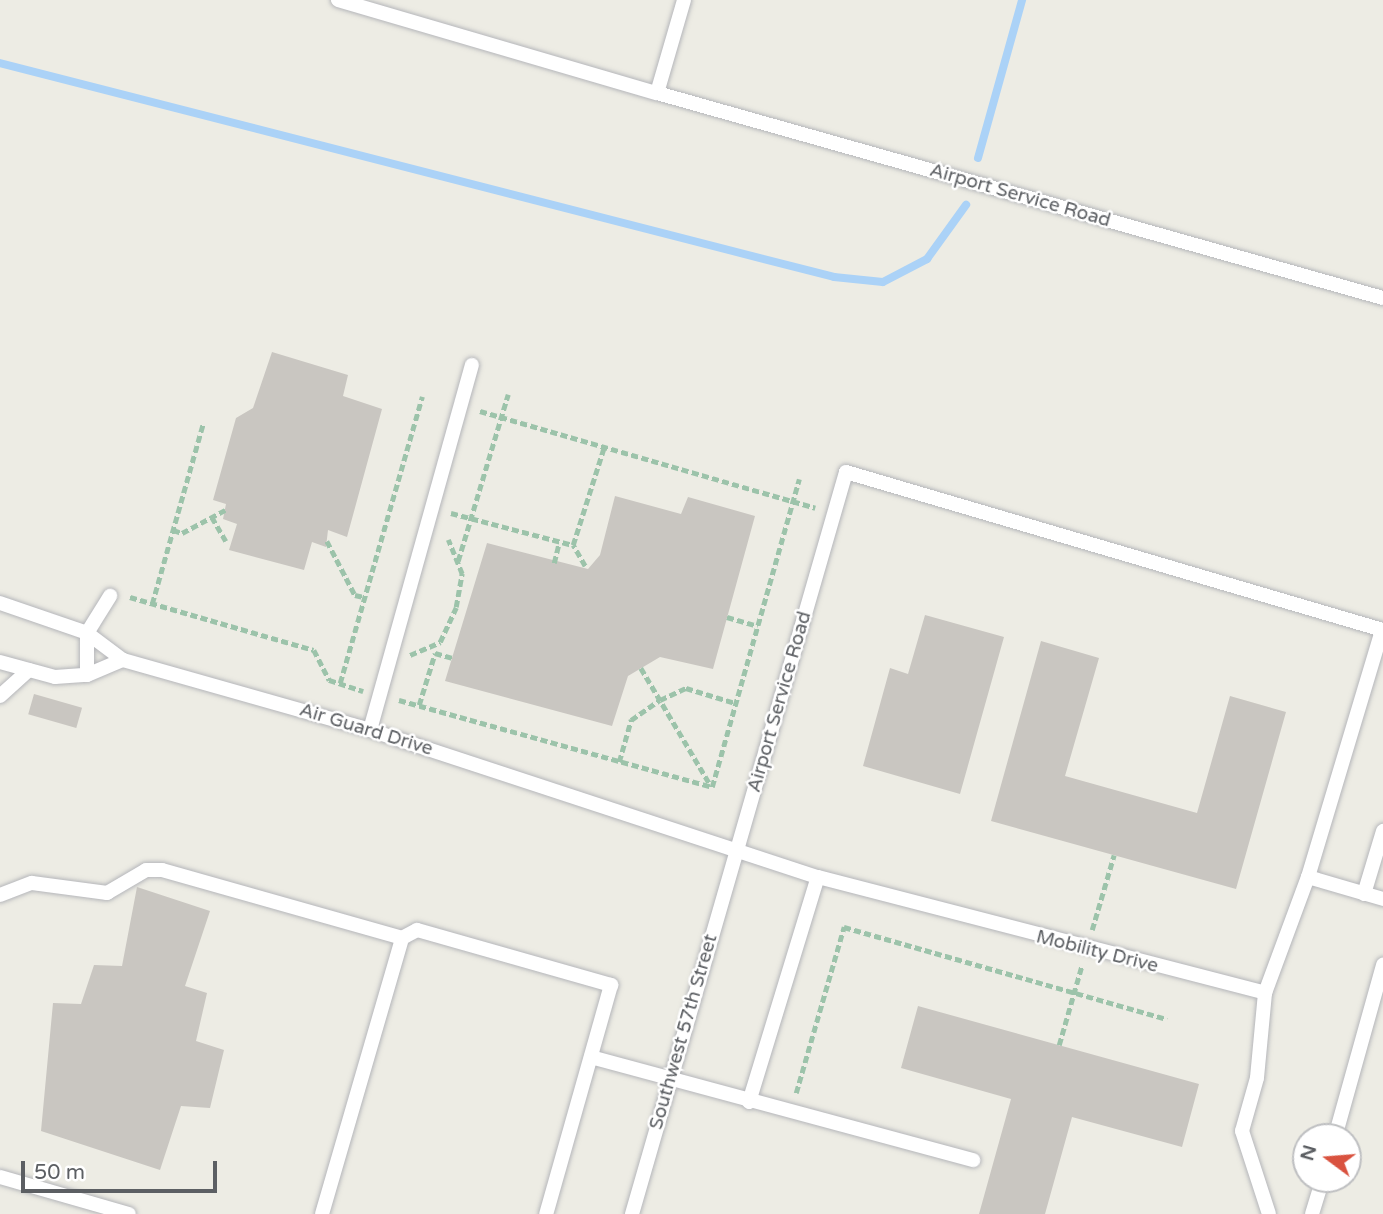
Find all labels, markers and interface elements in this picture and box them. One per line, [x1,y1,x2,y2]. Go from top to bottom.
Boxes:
street label: Airport Service Road [927,159,1113,233]
street label: Airport Service Road [743,609,817,795]
street label: Air Guard Drive [297,699,435,761]
street label: Mobility Drive [1034,926,1160,978]
street label: Southwest 57th Street [645,932,723,1132]
north arrow [1292,1123,1362,1193]
text: N [1296,1142,1321,1163]
scale bar [24,1148,220,1192]
text: 50 m [34,1160,85,1185]

